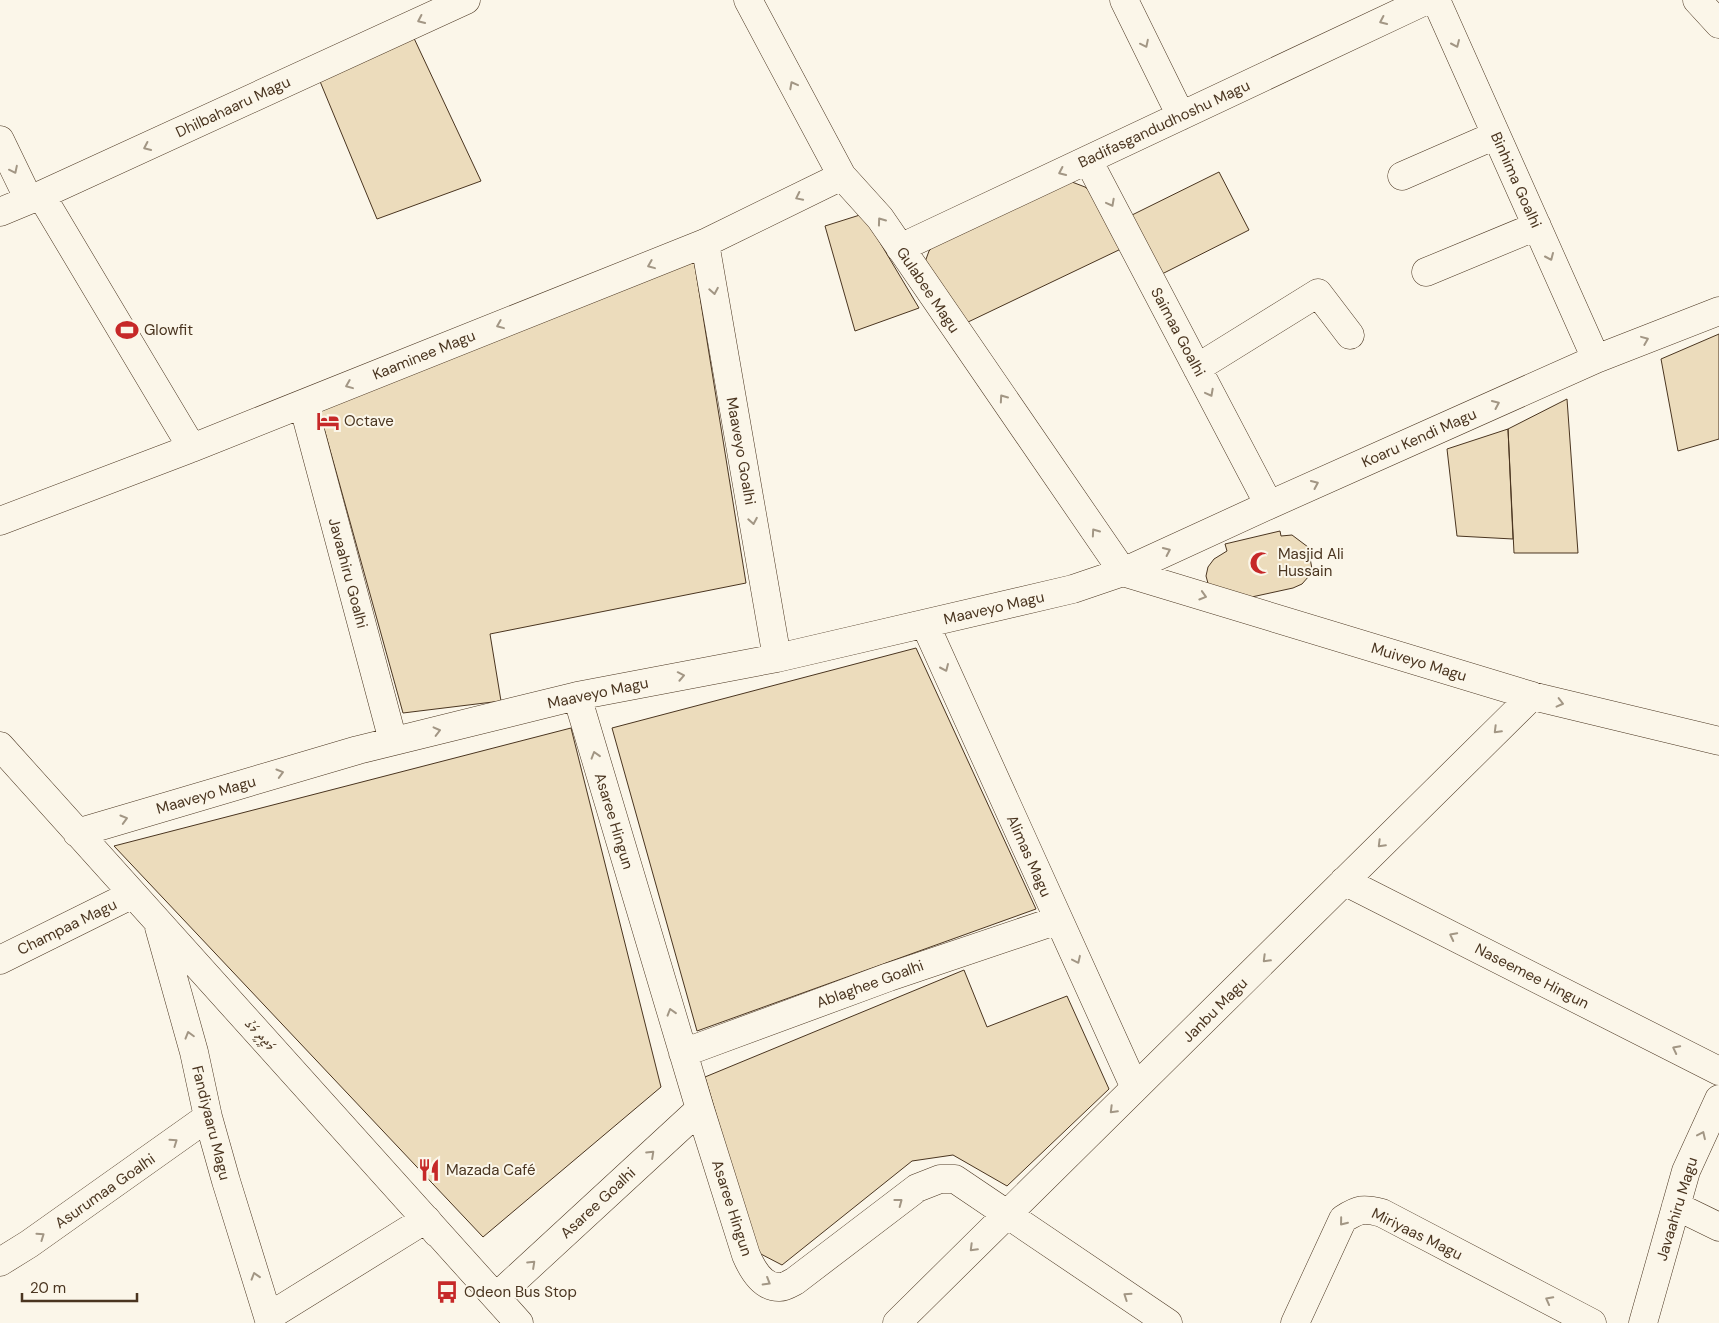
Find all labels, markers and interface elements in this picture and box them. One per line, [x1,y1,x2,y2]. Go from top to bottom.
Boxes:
one-way arrow [417,14,426,25]
one-way arrow [1379,14,1388,25]
one-way arrow [1139,39,1149,48]
one-way arrow [1449,39,1459,48]
street label: Dhilbahaaru Magu [172,72,294,142]
street label: Badifasgandudhoshu Magu [1075,75,1253,173]
one-way arrow [790,81,800,90]
street label: Binhima Goalhi [1486,129,1546,231]
one-way arrow [143,140,152,150]
one-way arrow [8,165,19,174]
one-way arrow [1058,166,1067,176]
one-way arrow [795,191,804,201]
one-way arrow [1105,198,1115,207]
one-way arrow [878,217,887,227]
street label: Gulabee Magu [892,243,964,337]
one-way arrow [1544,252,1555,261]
one-way arrow [647,259,656,269]
street label: Saimaa Goalhi [1146,284,1210,380]
one-way arrow [708,287,718,296]
sports icon: Glowfit [114,317,140,343]
one-way arrow [496,319,505,329]
place label: Glowfit [144,320,193,340]
street label: Kaaminee Magu [370,325,478,385]
one-way arrow [1640,336,1649,346]
one-way arrow [345,379,354,389]
one-way arrow [1204,388,1214,397]
one-way arrow [1000,394,1009,404]
street label: Maaveyo Goalhi [722,396,760,506]
one-way arrow [1491,400,1500,411]
street label: Koaru Kendi Magu [1358,404,1480,472]
hotel icon: Octave [315,408,341,434]
place label: Octave [344,411,394,431]
one-way arrow [1310,480,1319,491]
street label: Javaahiru Goalhi [324,516,372,630]
one-way arrow [747,516,757,525]
one-way arrow [1092,528,1101,537]
place label: Masjid Ali Hussain [1278,544,1344,581]
one-way arrow [1162,547,1171,558]
mosque icon: Masjid Ali Hussain [1248,550,1274,576]
street label: Maaveyo Magu [942,587,1046,629]
one-way arrow [1198,591,1207,601]
street label: Muiveyo Magu [1369,638,1469,686]
one-way arrow [938,663,949,672]
one-way arrow [676,672,685,682]
street label: Maaveyo Magu [546,673,650,713]
one-way arrow [1555,697,1564,708]
one-way arrow [1494,724,1503,733]
one-way arrow [432,726,440,736]
one-way arrow [590,752,600,760]
one-way arrow [275,769,284,779]
street label: Asaree Hingun [590,770,638,872]
street label: Maaveyo Magu [154,771,258,819]
street label: Alimas Magu [1002,812,1056,900]
one-way arrow [120,814,128,824]
one-way arrow [1378,838,1387,847]
street label: Champaa Magu [14,894,120,960]
one-way arrow [1449,932,1458,942]
street label: Naseemee Hingun [1472,939,1592,1013]
one-way arrow [1263,953,1272,962]
street label: Ablaghee Goalhi [814,955,926,1013]
one-way arrow [1070,955,1081,964]
street label: Janbu Magu [1178,973,1252,1047]
one-way arrow [666,1008,676,1016]
street label: މަޖީދީ މަގު [239,1014,280,1056]
one-way arrow [185,1032,195,1040]
one-way arrow [1672,1045,1681,1055]
street label: Fandiyaaru Magu [187,1064,235,1182]
one-way arrow [1110,1104,1119,1113]
one-way arrow [1696,1131,1707,1140]
one-way arrow [168,1139,178,1148]
street label: Asurumaa Goalhi [51,1149,159,1233]
one-way arrow [645,1151,654,1160]
street label: Javaahiru Magu [1652,1155,1702,1263]
restaurant icon: Mazada Café [416,1157,442,1183]
street label: Asaree Hingun [707,1157,757,1259]
place label: Mazada Café [446,1160,536,1180]
street label: Asaree Goalhi [556,1163,640,1243]
one-way arrow [893,1199,902,1207]
street label: Miriyaas Magu [1368,1203,1466,1265]
one-way arrow [1340,1217,1349,1226]
one-way arrow [35,1233,45,1242]
one-way arrow [969,1243,978,1252]
one-way arrow [526,1261,535,1270]
scale bar [22,1270,138,1302]
one-way arrow [251,1273,261,1281]
one-way arrow [761,1275,770,1285]
text: 20 m [30,1278,66,1298]
bus stop icon: Odeon Bus Stop [434,1279,460,1305]
place label: Odeon Bus Stop [464,1282,577,1302]
one-way arrow [1124,1293,1133,1302]
one-way arrow [1545,1296,1554,1306]

